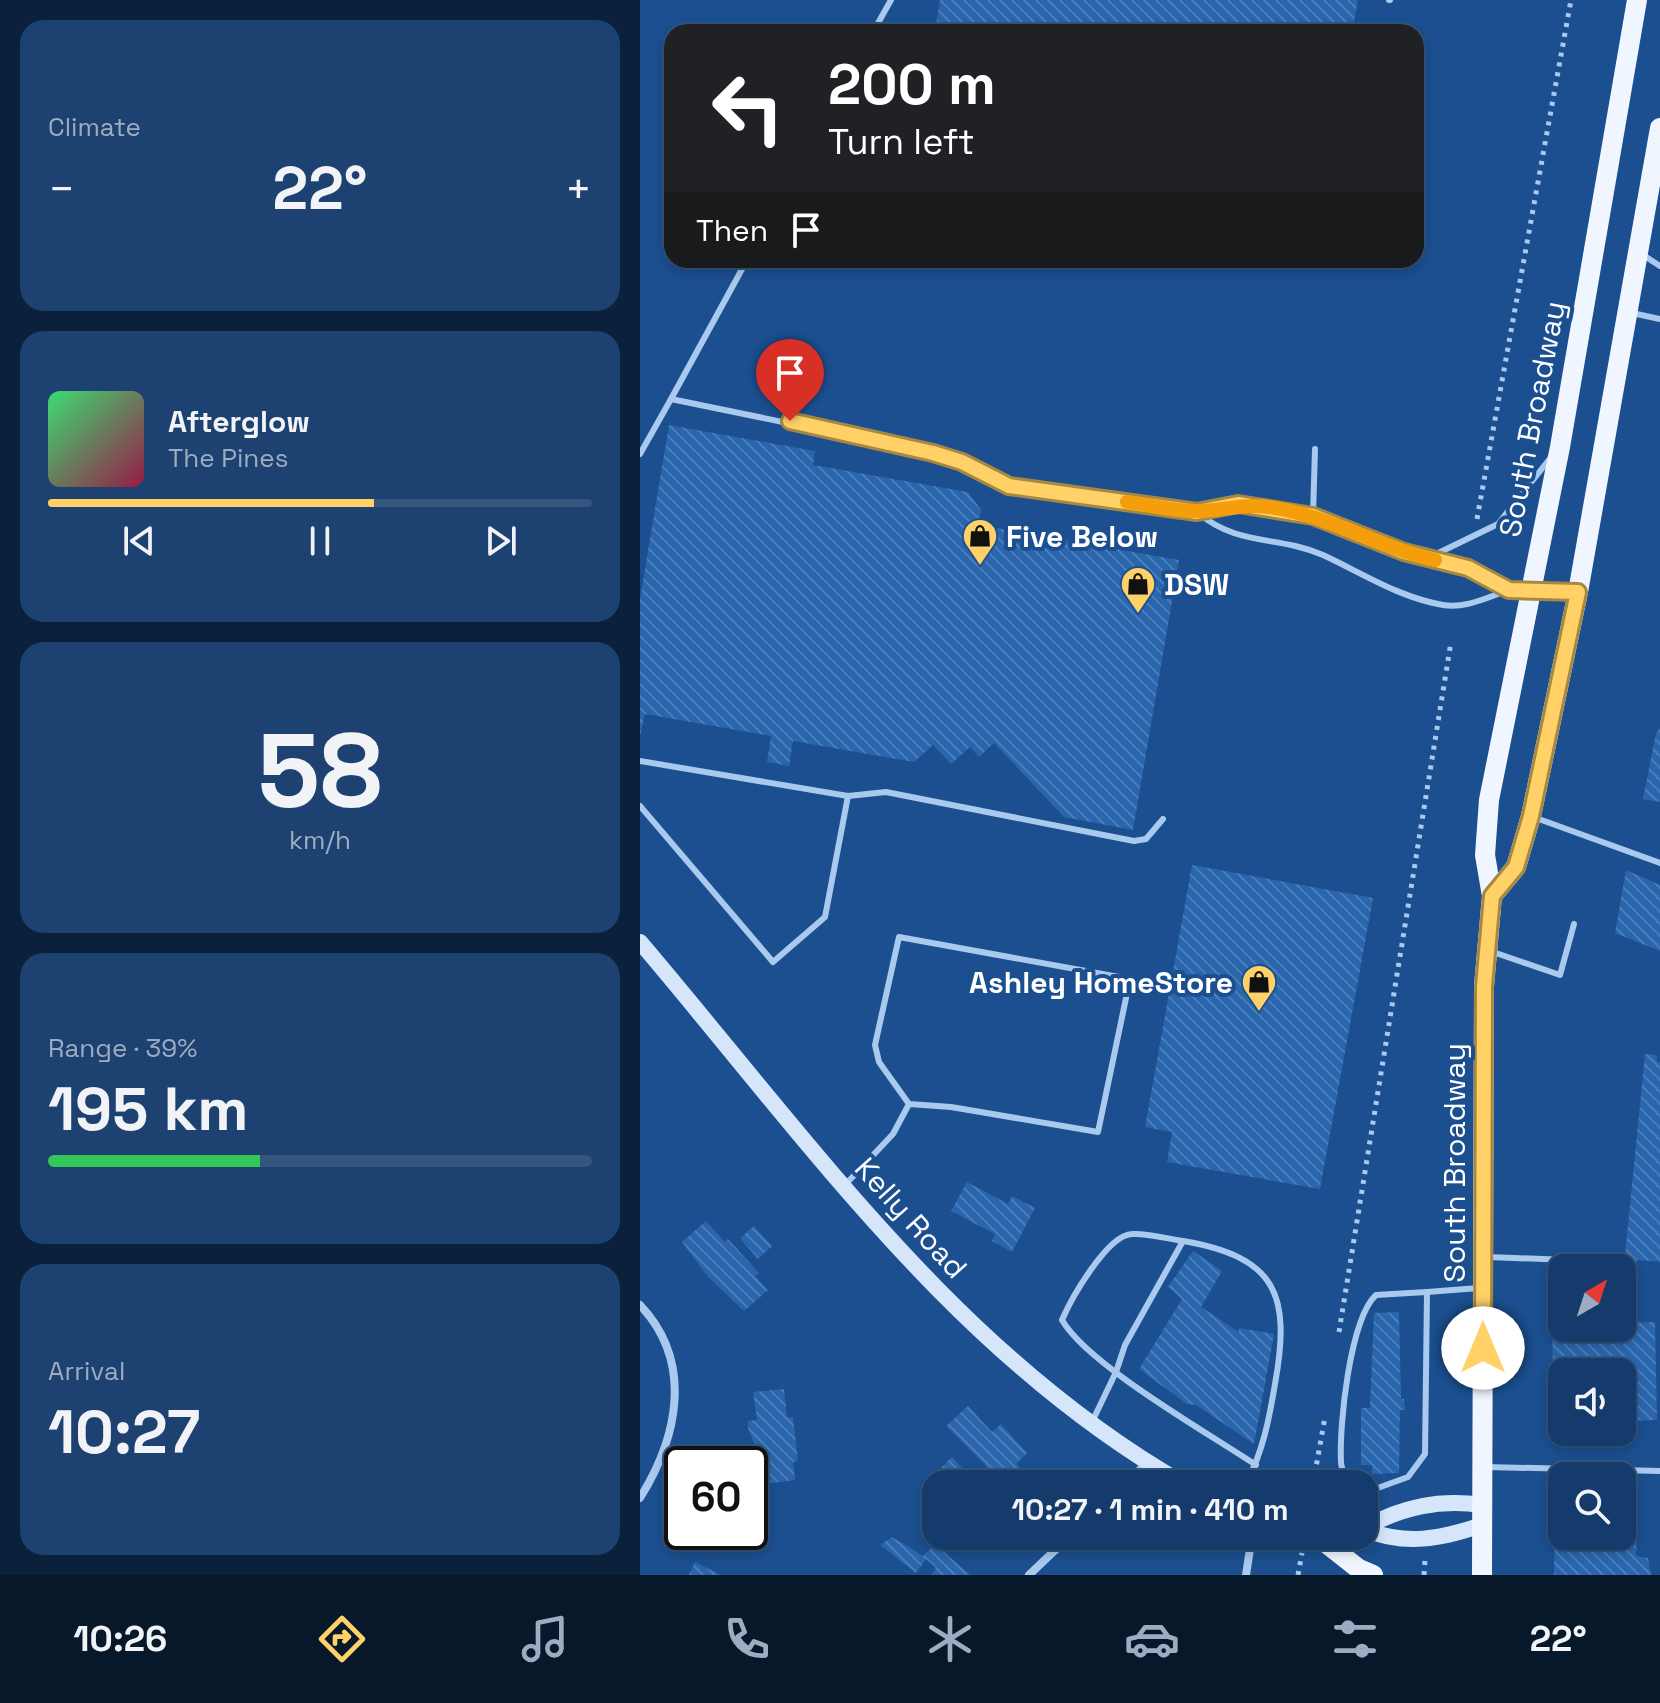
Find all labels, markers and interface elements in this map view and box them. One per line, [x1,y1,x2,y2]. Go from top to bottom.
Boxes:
text: 200 m [828,49,996,120]
icon: left [696,56,800,160]
text: Climate [48,110,141,144]
text: Turn left [828,119,975,165]
text: 22° [273,150,367,227]
text: − [48,161,75,217]
text: + [565,161,592,217]
icon: arrive [784,208,828,252]
text: Then [696,211,768,250]
street label: South Broadway [1490,298,1574,540]
pin [756,339,824,421]
icon: arrive [768,351,812,395]
text: Afterglow [168,402,310,441]
text: The Pines [168,441,288,475]
shop icon: Five Below [961,517,999,567]
place label: Five Below [1006,517,1158,556]
icon: previous [117,519,161,563]
icon: pause [298,519,342,563]
icon: next [479,519,523,563]
shop icon: DSW [1119,565,1157,615]
place label: DSW [1164,565,1229,604]
text: 58 [258,705,382,837]
text: km/h [289,823,351,857]
place label: Ashley HomeStore [969,963,1233,1002]
shop icon: Ashley HomeStore [1240,963,1278,1013]
text: Range · 39% [48,1031,197,1065]
street label: South Broadway [1435,1043,1474,1283]
text: 195 km [48,1071,249,1148]
street label: Kelly Road [846,1149,976,1287]
north arrow [1548,1254,1636,1342]
map controls [1548,1254,1636,1550]
position arrow [1441,1306,1525,1390]
text: Arrival [48,1354,125,1388]
button: sound [1548,1358,1636,1446]
text: 10:27 [48,1394,200,1471]
speed limit sign: 60 [664,1446,768,1550]
button: search [1548,1462,1636,1550]
text: 10:27 · 1 min · 410 m [1011,1490,1289,1529]
icon: directions [314,1611,370,1667]
icon: music [517,1611,573,1667]
icon: phone [719,1611,775,1667]
icon: climate [922,1611,978,1667]
icon: car [1124,1611,1180,1667]
icon: filters [1327,1611,1383,1667]
text: 10:26 [73,1616,167,1662]
text: 22° [1530,1616,1587,1662]

